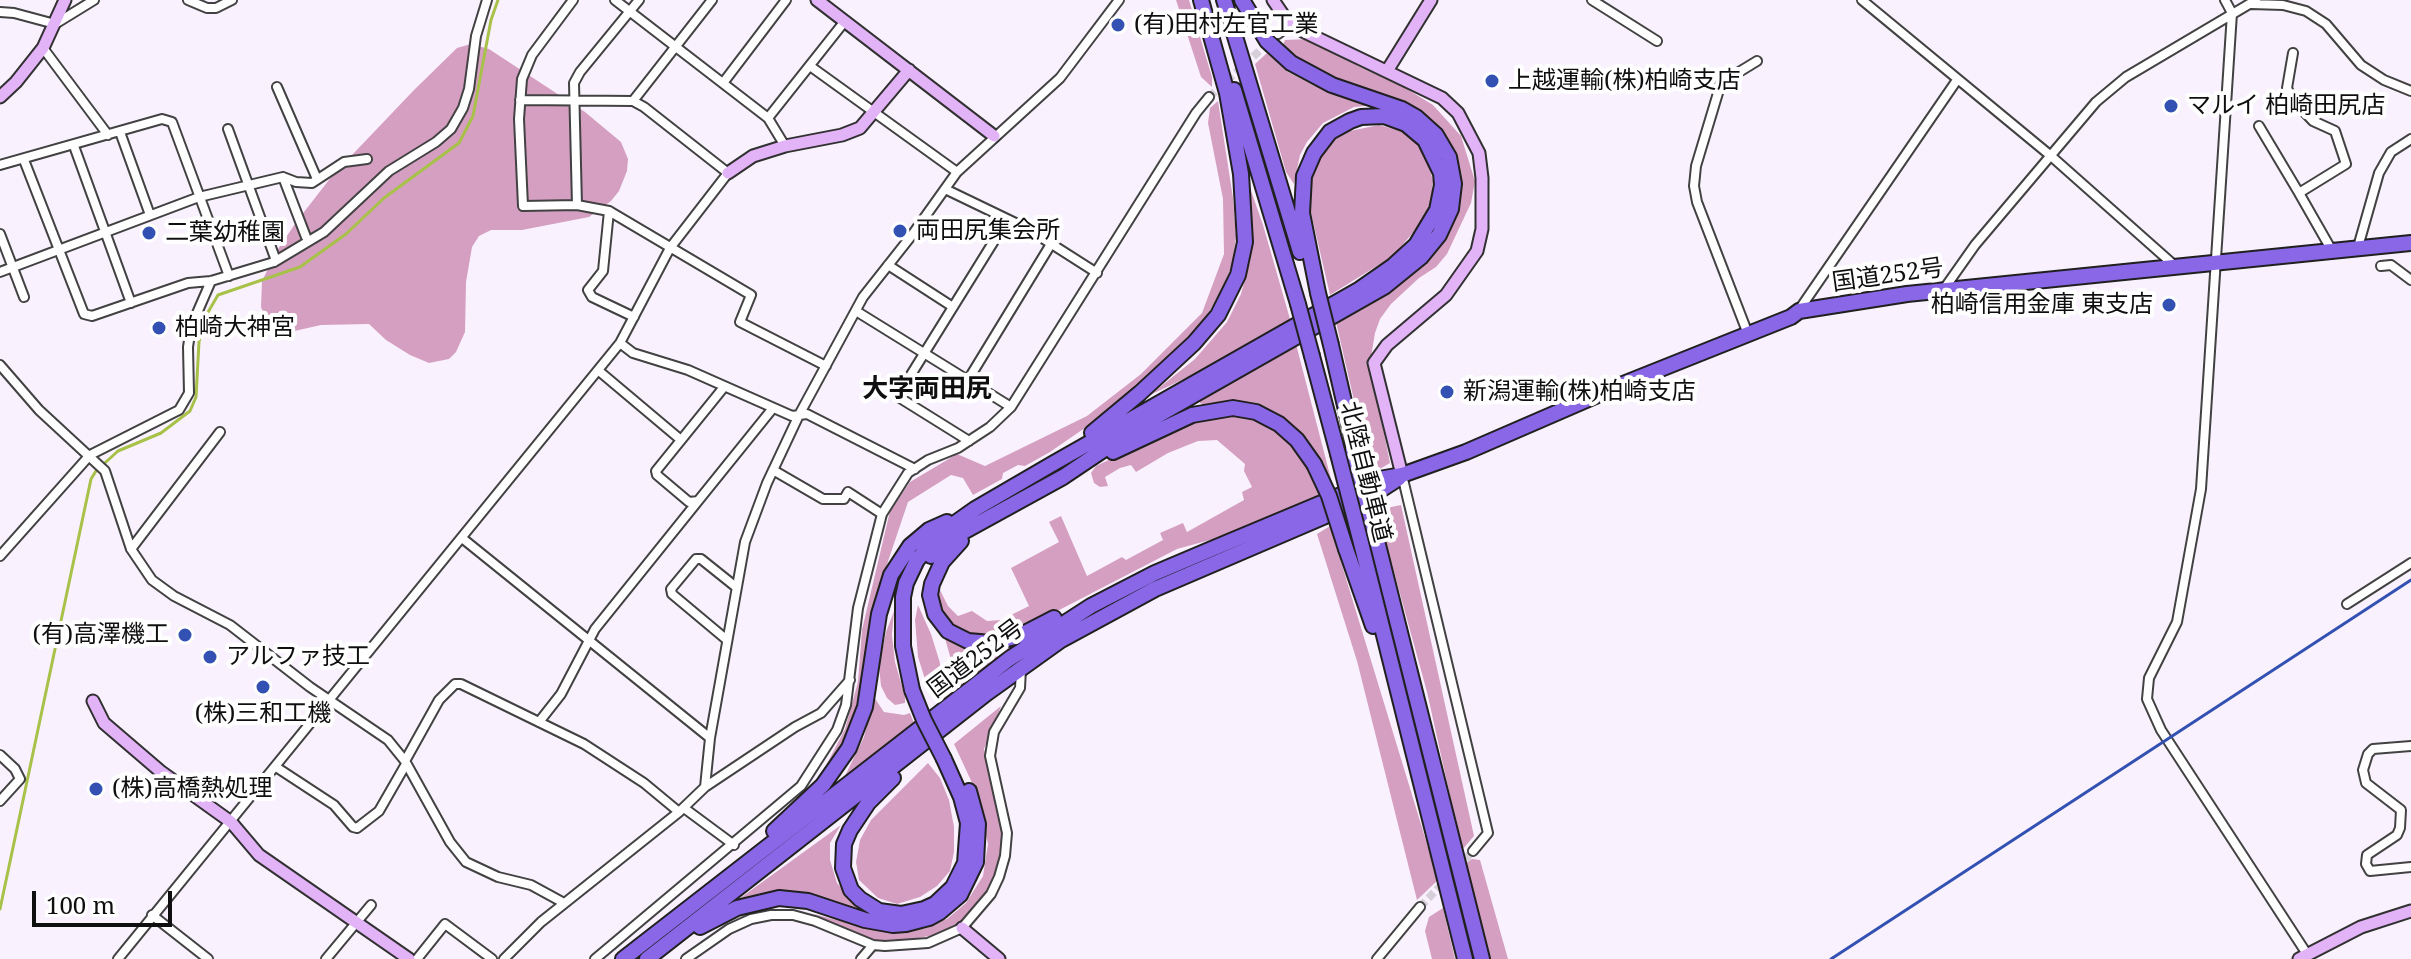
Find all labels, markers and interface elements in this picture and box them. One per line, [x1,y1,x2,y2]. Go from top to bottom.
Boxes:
place label: (有)田村左官工業 [1134,11,1319,39]
marker: (有)田村左官工業 [1109,16,1127,34]
place label: 上越運輸(株)柏崎支店 [1508,67,1741,95]
marker: 上越運輸(株)柏崎支店 [1483,72,1501,90]
place label: マルイ 柏崎田尻店 [2187,92,2385,120]
marker: マルイ 柏崎田尻店 [2162,97,2180,115]
place label: 両田尻集会所 [916,217,1060,245]
place label: 二葉幼稚園 [165,219,285,247]
marker: 両田尻集会所 [891,222,909,240]
marker: 二葉幼稚園 [140,224,158,242]
street label: 国道252号 [1830,254,1946,298]
place label: 柏崎信用金庫 東支店 [1931,291,2153,319]
marker: 柏崎信用金庫 東支店 [2160,296,2178,314]
place label: 柏崎大神宮 [175,314,295,342]
marker: 柏崎大神宮 [150,319,168,337]
district label: 大字両田尻 [862,374,992,406]
place label: 新潟運輸(株)柏崎支店 [1463,378,1696,406]
marker: 新潟運輸(株)柏崎支店 [1438,383,1456,401]
street label: 北陸自動車道 [1334,399,1396,545]
street label: 国道252号 [923,614,1029,704]
place label: (有)高澤機工 [32,621,169,649]
marker: (有)高澤機工 [176,626,194,644]
place label: アルファ技工 [226,643,370,671]
marker: アルファ技工 [201,648,219,666]
marker: (株)三和工機 [254,678,272,696]
place label: (株)三和工機 [195,700,331,728]
place label: (株)高橋熱処理 [112,775,273,803]
marker: (株)高橋熱処理 [87,780,105,798]
scale bar [36,875,176,925]
text: 100 m [46,888,115,921]

